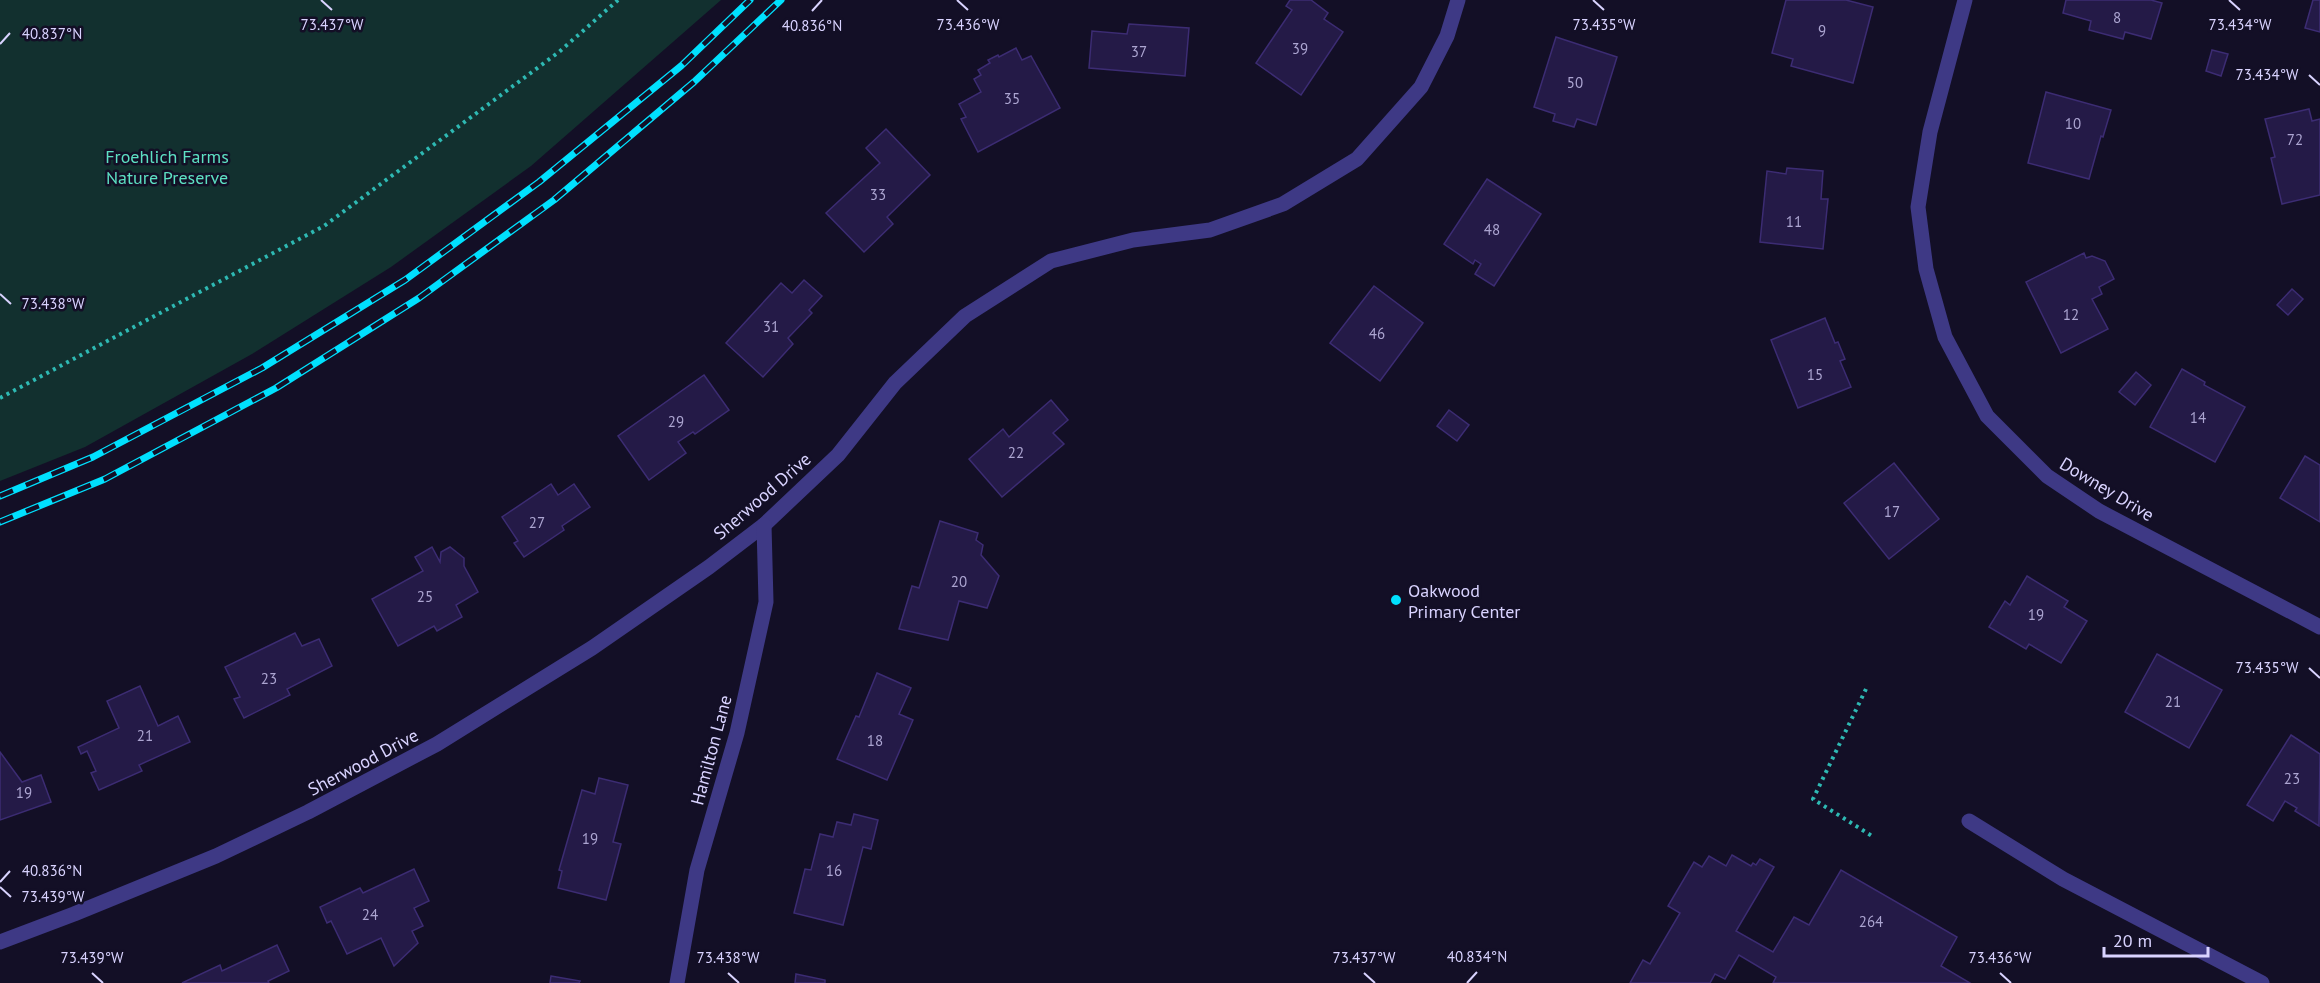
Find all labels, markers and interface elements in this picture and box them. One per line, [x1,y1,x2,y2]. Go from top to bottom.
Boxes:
house number: 8 [2113,8,2121,27]
text: 73.437°W [301,15,364,34]
text: 73.436°W [937,15,1000,34]
text: 73.435°W [1573,15,1636,34]
text: 73.434°W [2209,15,2272,34]
text: 40.836°N [782,16,842,35]
house number: 9 [1818,21,1826,40]
text: 40.837°N [22,24,82,43]
house number: 39 [1292,39,1308,58]
house number: 37 [1131,42,1147,61]
text: 73.434°W [2236,65,2299,84]
house number: 50 [1567,73,1583,92]
house number: 35 [1004,89,1020,108]
house number: 10 [2065,114,2081,133]
house number: 72 [2287,130,2303,149]
park label: Froehlich Farms Nature Preserve [105,145,229,189]
house number: 33 [870,185,886,204]
house number: 11 [1786,212,1802,231]
house number: 48 [1484,220,1500,239]
text: 73.438°W [22,294,85,313]
house number: 12 [2063,305,2079,324]
house number: 31 [763,317,779,336]
house number: 46 [1369,324,1385,343]
house number: 15 [1807,365,1823,384]
house number: 14 [2190,408,2206,427]
house number: 29 [668,412,684,431]
house number: 22 [1008,443,1024,462]
street label: Sherwood Drive [708,447,816,545]
street label: Downey Drive [2056,452,2158,526]
house number: 17 [1884,502,1900,521]
house number: 27 [529,513,545,532]
house number: 20 [951,572,967,591]
place label: Oakwood Primary Center [1408,579,1520,623]
house number: 25 [417,587,433,606]
marker: Oakwood Primary Center [1389,593,1403,607]
house number: 19 [2028,605,2044,624]
text: 73.435°W [2236,658,2299,677]
house number: 23 [261,669,277,688]
house number: 21 [2165,692,2181,711]
street label: Hamilton Lane [685,693,737,807]
street label: Sherwood Drive [304,723,422,801]
house number: 21 [137,726,153,745]
house number: 18 [867,731,883,750]
house number: 23 [2284,769,2300,788]
house number: 19 [16,783,32,802]
house number: 19 [582,829,598,848]
text: 40.836°N [22,861,82,880]
house number: 16 [826,861,842,880]
text: 73.439°W [22,887,85,906]
house number: 24 [362,905,378,924]
house number: 264 [1859,912,1883,931]
scale bar [2104,920,2208,958]
text: 20 m [2113,929,2152,952]
text: 40.834°N [1447,947,1507,966]
text: 73.439°W [61,948,124,967]
text: 73.438°W [697,948,760,967]
text: 73.437°W [1333,948,1396,967]
text: 73.436°W [1969,948,2032,967]

